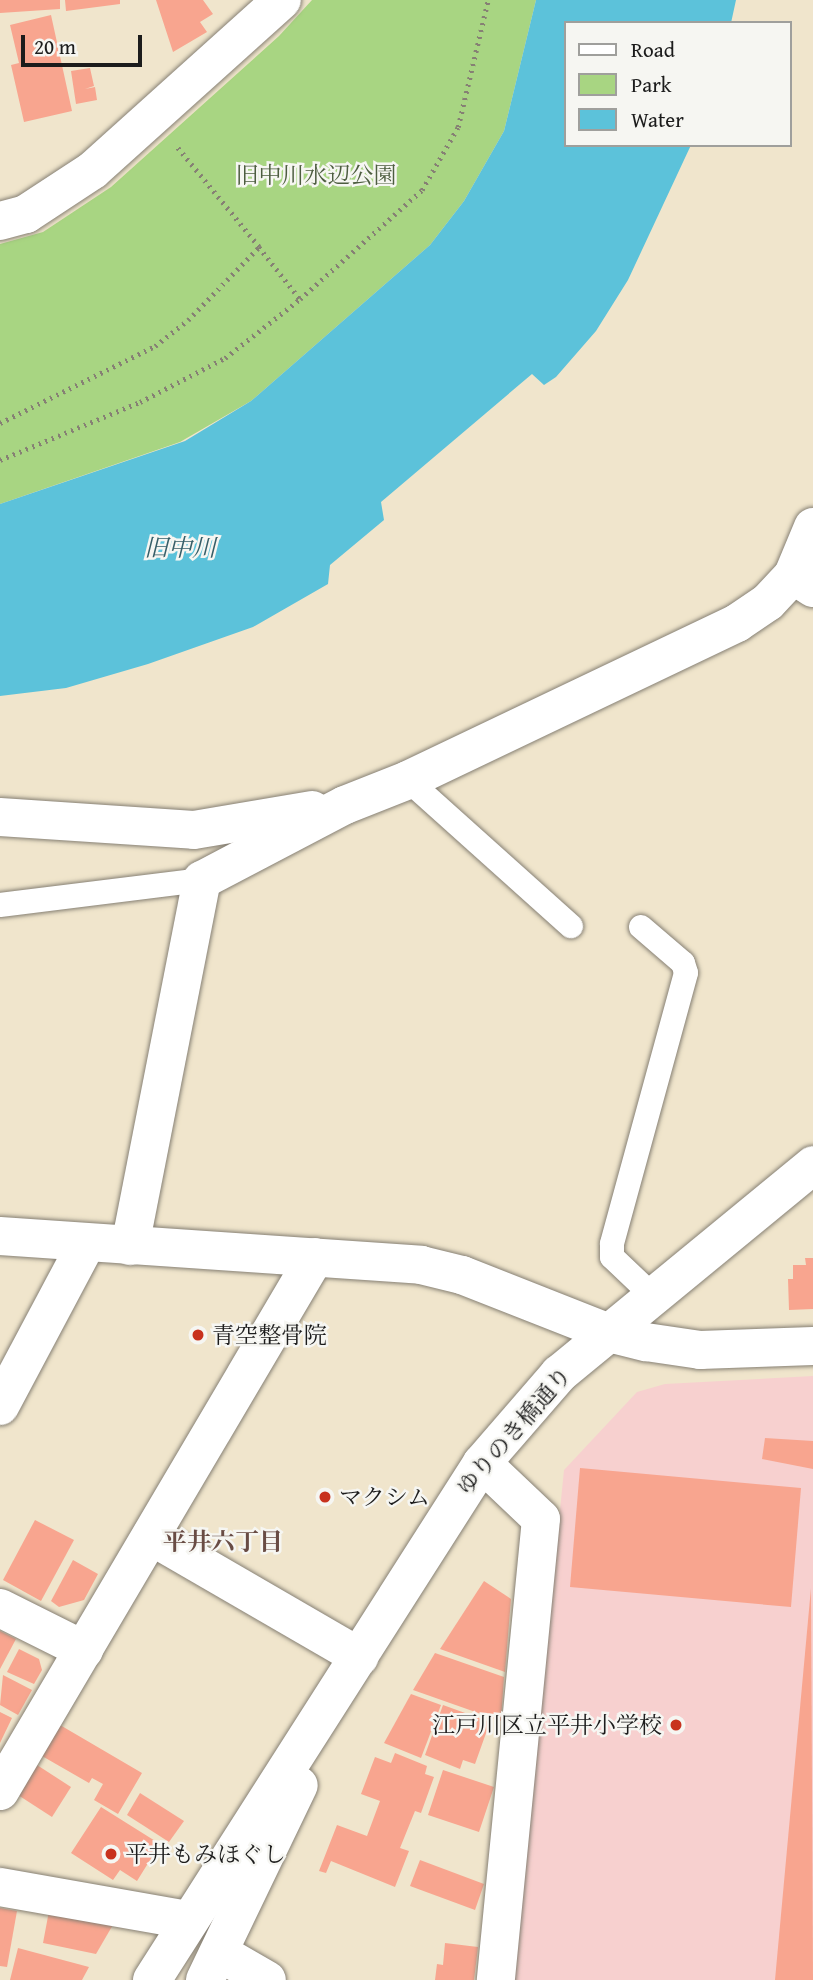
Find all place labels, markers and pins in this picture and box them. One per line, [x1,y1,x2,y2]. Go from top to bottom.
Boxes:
place label: 青空整骨院 [212,1321,327,1349]
marker: 青空整骨院 [190,1327,206,1343]
place label: マクシム [339,1483,431,1511]
marker: マクシム [317,1489,333,1505]
place label: 江戸川区立平井小学校 [432,1711,662,1739]
marker: 江戸川区立平井小学校 [668,1717,684,1733]
place label: 平井もみほぐし [125,1840,286,1868]
marker: 平井もみほぐし [103,1846,119,1862]

